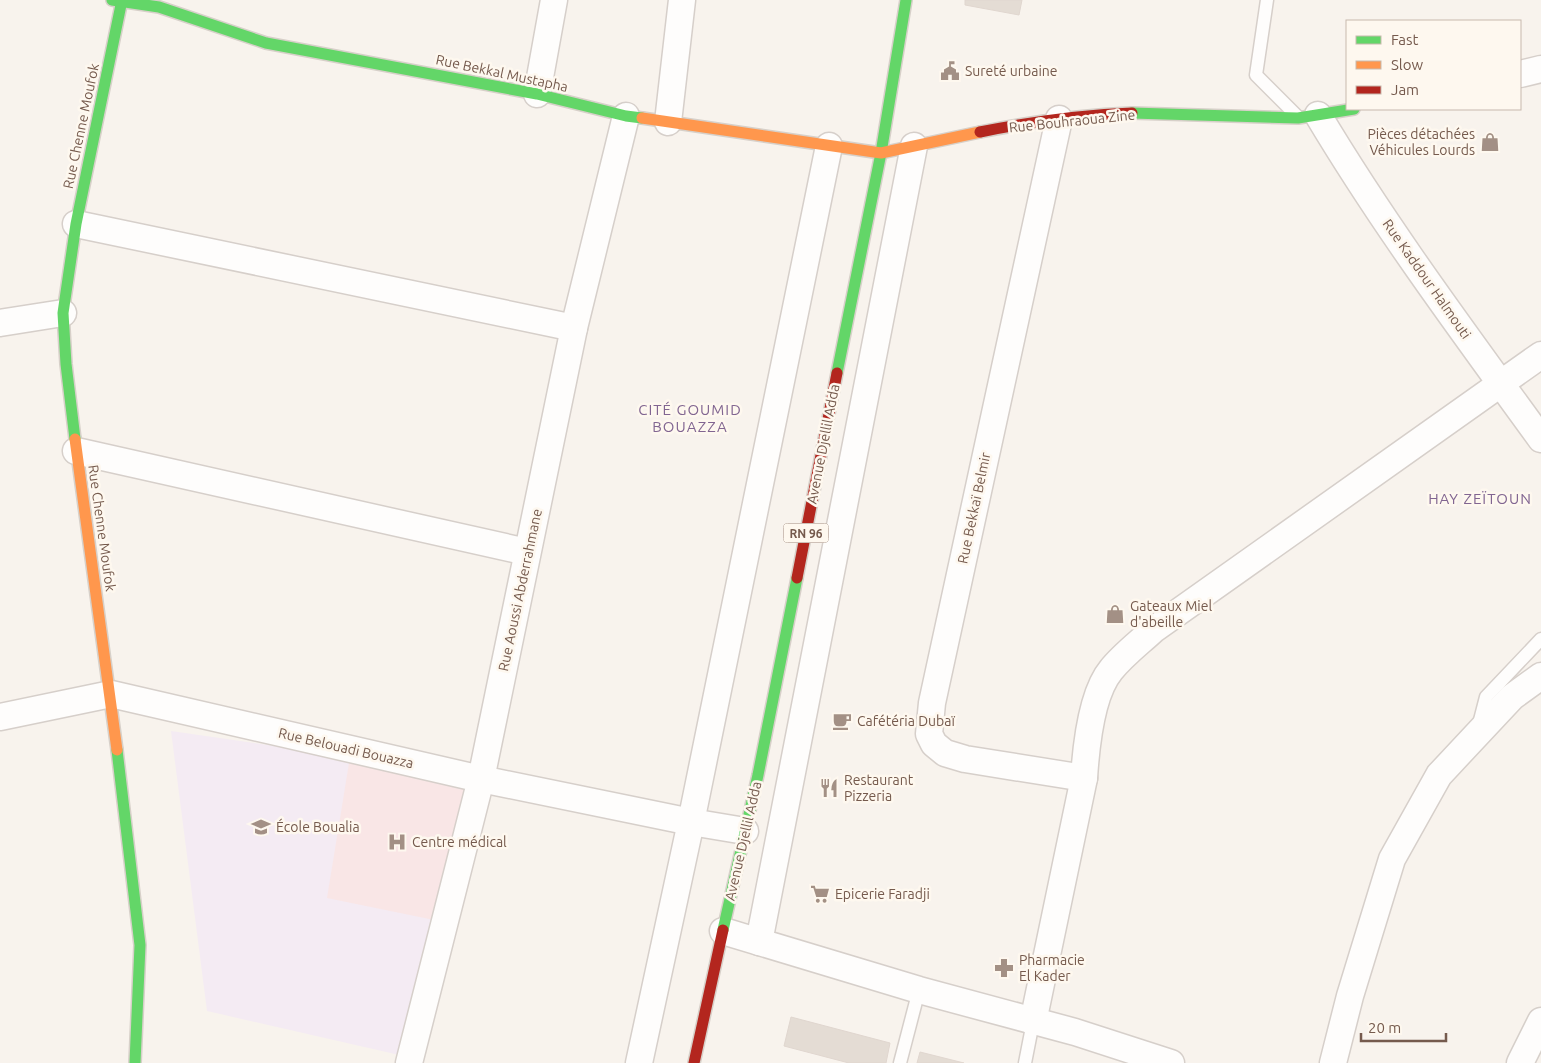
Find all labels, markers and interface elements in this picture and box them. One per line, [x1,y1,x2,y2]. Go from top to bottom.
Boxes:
legend [1346,20,1521,110]
text: Fast [1391,31,1419,48]
street label: Rue Bekkal Mustapha [434,51,570,95]
text: Slow [1391,56,1424,73]
public building icon: Sureté urbaine [939,60,961,82]
street label: Rue Chenne Moufok [60,62,102,190]
place label: Sureté urbaine [965,63,1058,79]
text: Jam [1391,81,1419,98]
street label: Rue Bouhraoua Zine [1008,106,1136,136]
place label: Pièces détachées Véhicules Lourds [1367,126,1475,158]
shop icon: Pièces détachées Véhicules Lourds [1479,131,1501,153]
street label: Rue Kaddour Halmouti [1380,216,1474,342]
street label: Avenue Djellil Adda [804,383,842,505]
district label: CITÉ GOUMID BOUAZZA [638,401,742,435]
street label: Rue Bekkaï Belmir [954,450,994,565]
street label: Rue Chenne Moufok [85,464,119,592]
district label: HAY ZEÏTOUN [1428,490,1532,507]
street label: Rue Aoussi Abderrahmane [495,507,545,673]
road number: RN 96 [784,524,828,542]
place label: Gateaux Miel d'abeille [1130,598,1212,630]
shop icon: Gateaux Miel d'abeille [1104,603,1126,625]
cafe icon: Cafétéria Dubaï [831,710,853,732]
place label: Cafétéria Dubaï [857,713,955,729]
street label: Rue Belouadi Bouazza [277,725,415,771]
place label: Restaurant Pizzeria [844,772,914,804]
restaurant icon: Restaurant Pizzeria [818,777,840,799]
street label: Avenue Djellil Adda [722,780,764,902]
school or university icon: École Boualia [250,816,272,838]
place label: École Boualia [276,818,360,835]
hospital icon: Centre médical [386,831,408,853]
place label: Centre médical [412,834,507,850]
supermarket icon: Epicerie Faradji [809,883,831,905]
place label: Epicerie Faradji [835,886,930,902]
place label: Pharmacie El Kader [1019,952,1085,984]
pharmacy icon: Pharmacie El Kader [993,957,1015,979]
scale bar [1361,1010,1446,1042]
text: 20 m [1368,1019,1401,1036]

